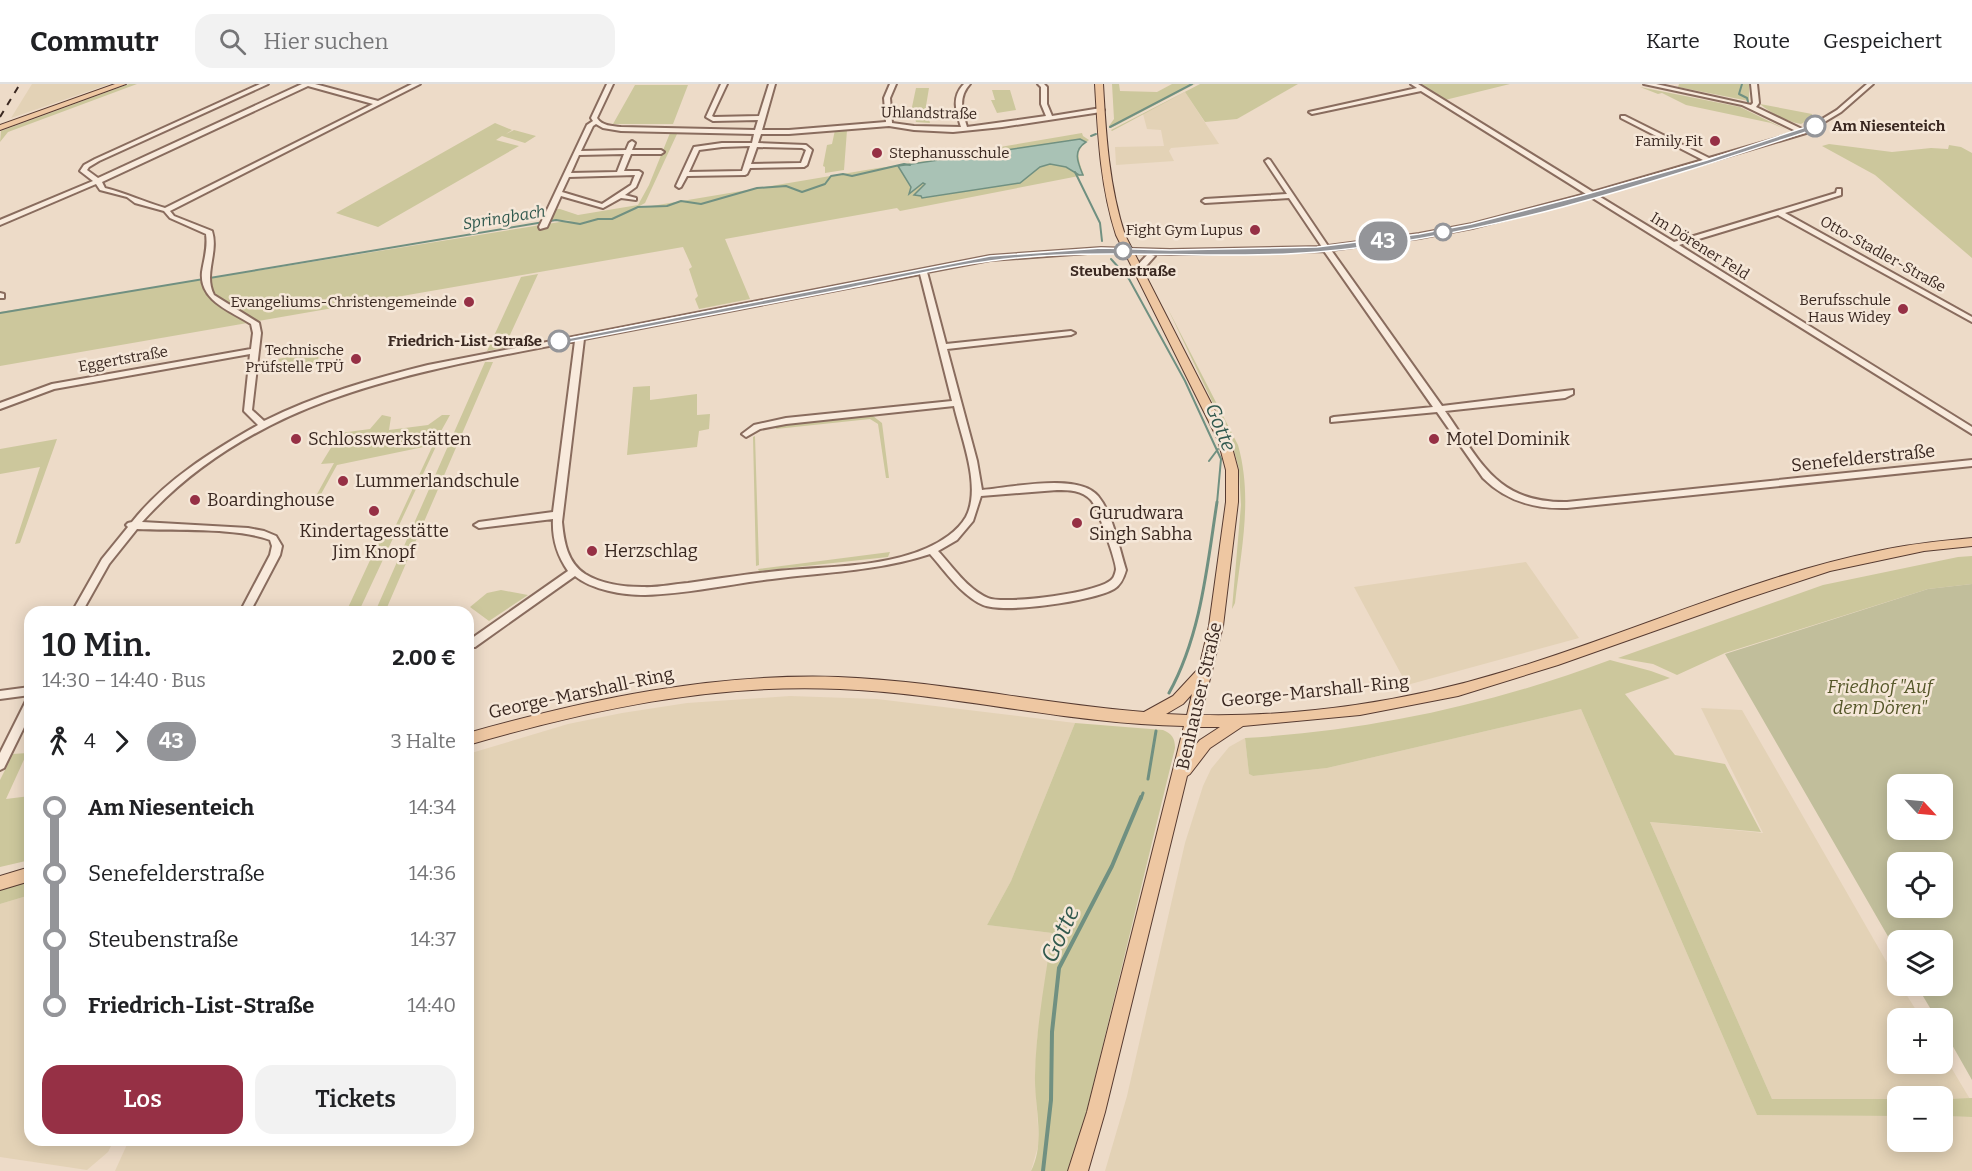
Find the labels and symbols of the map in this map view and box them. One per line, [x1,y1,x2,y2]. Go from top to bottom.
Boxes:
street label: Uhlandstraße [881,103,977,123]
marker: Am Niesenteich [1804,115,1826,137]
place label: Am Niesenteich [1832,117,1946,135]
place label: Family Fit [1635,132,1704,150]
marker: Family Fit [1708,134,1722,148]
place label: Stephanusschule [889,144,1009,162]
marker: Stephanusschule [870,146,884,160]
water label: Springbach [461,202,547,233]
street label: Im Dörener Feld [1647,208,1753,284]
street label: Otto-Stadler-Straße [1817,212,1949,296]
place label: Fight Gym Lupus [1126,221,1243,239]
line badge: 43 [1356,222,1410,260]
marker: Fight Gym Lupus [1248,223,1262,237]
unlabelled marker [1434,223,1452,241]
marker: Steubenstraße [1114,242,1132,260]
place label: Steubenstraße [1070,262,1176,280]
place label: Berufsschule Haus Widey [1799,291,1891,326]
place label: Evangeliums-Christengemeinde [230,293,457,311]
marker: Evangeliums-Christengemeinde [462,295,476,309]
marker: Berufsschule Haus Widey [1896,302,1910,316]
marker: Friedrich-List-Straße [548,330,570,352]
place label: Friedrich-List-Straße [388,332,542,350]
place label: Technische Prüfstelle TPÜ [245,341,344,376]
street label: Eggertstraße [77,342,169,376]
marker: Technische Prüfstelle TPÜ [349,352,363,366]
water label: Gotte [1201,400,1241,454]
place label: Schlosswerkstätten [308,428,472,450]
place label: Motel Dominik [1446,428,1570,450]
marker: Schlosswerkstätten [289,432,303,446]
marker: Motel Dominik [1427,432,1441,446]
street label: Senefelderstraße [1790,439,1936,477]
place label: Lummerlandschule [355,470,519,492]
marker: Lummerlandschule [336,474,350,488]
place label: Boardinghouse [207,489,335,511]
marker: Boardinghouse [188,493,202,507]
place label: Gurudwara Singh Sabha [1089,502,1192,545]
marker: Kindertagesstätte Jim Knopf [367,504,381,518]
marker: Gurudwara Singh Sabha [1070,516,1084,530]
place label: Kindertagesstätte Jim Knopf [299,520,449,563]
place label: Herzschlag [604,540,698,562]
marker: Herzschlag [585,544,599,558]
street label: Benhauser Straße [1171,620,1227,772]
street label: George-Marshall-Ring [486,663,676,723]
street label: George-Marshall-Ring [1220,670,1410,712]
park label: Friedhof "Auf dem Dören" [1827,676,1936,719]
north arrow [1887,774,1953,840]
water label: Gotte [1035,901,1085,967]

